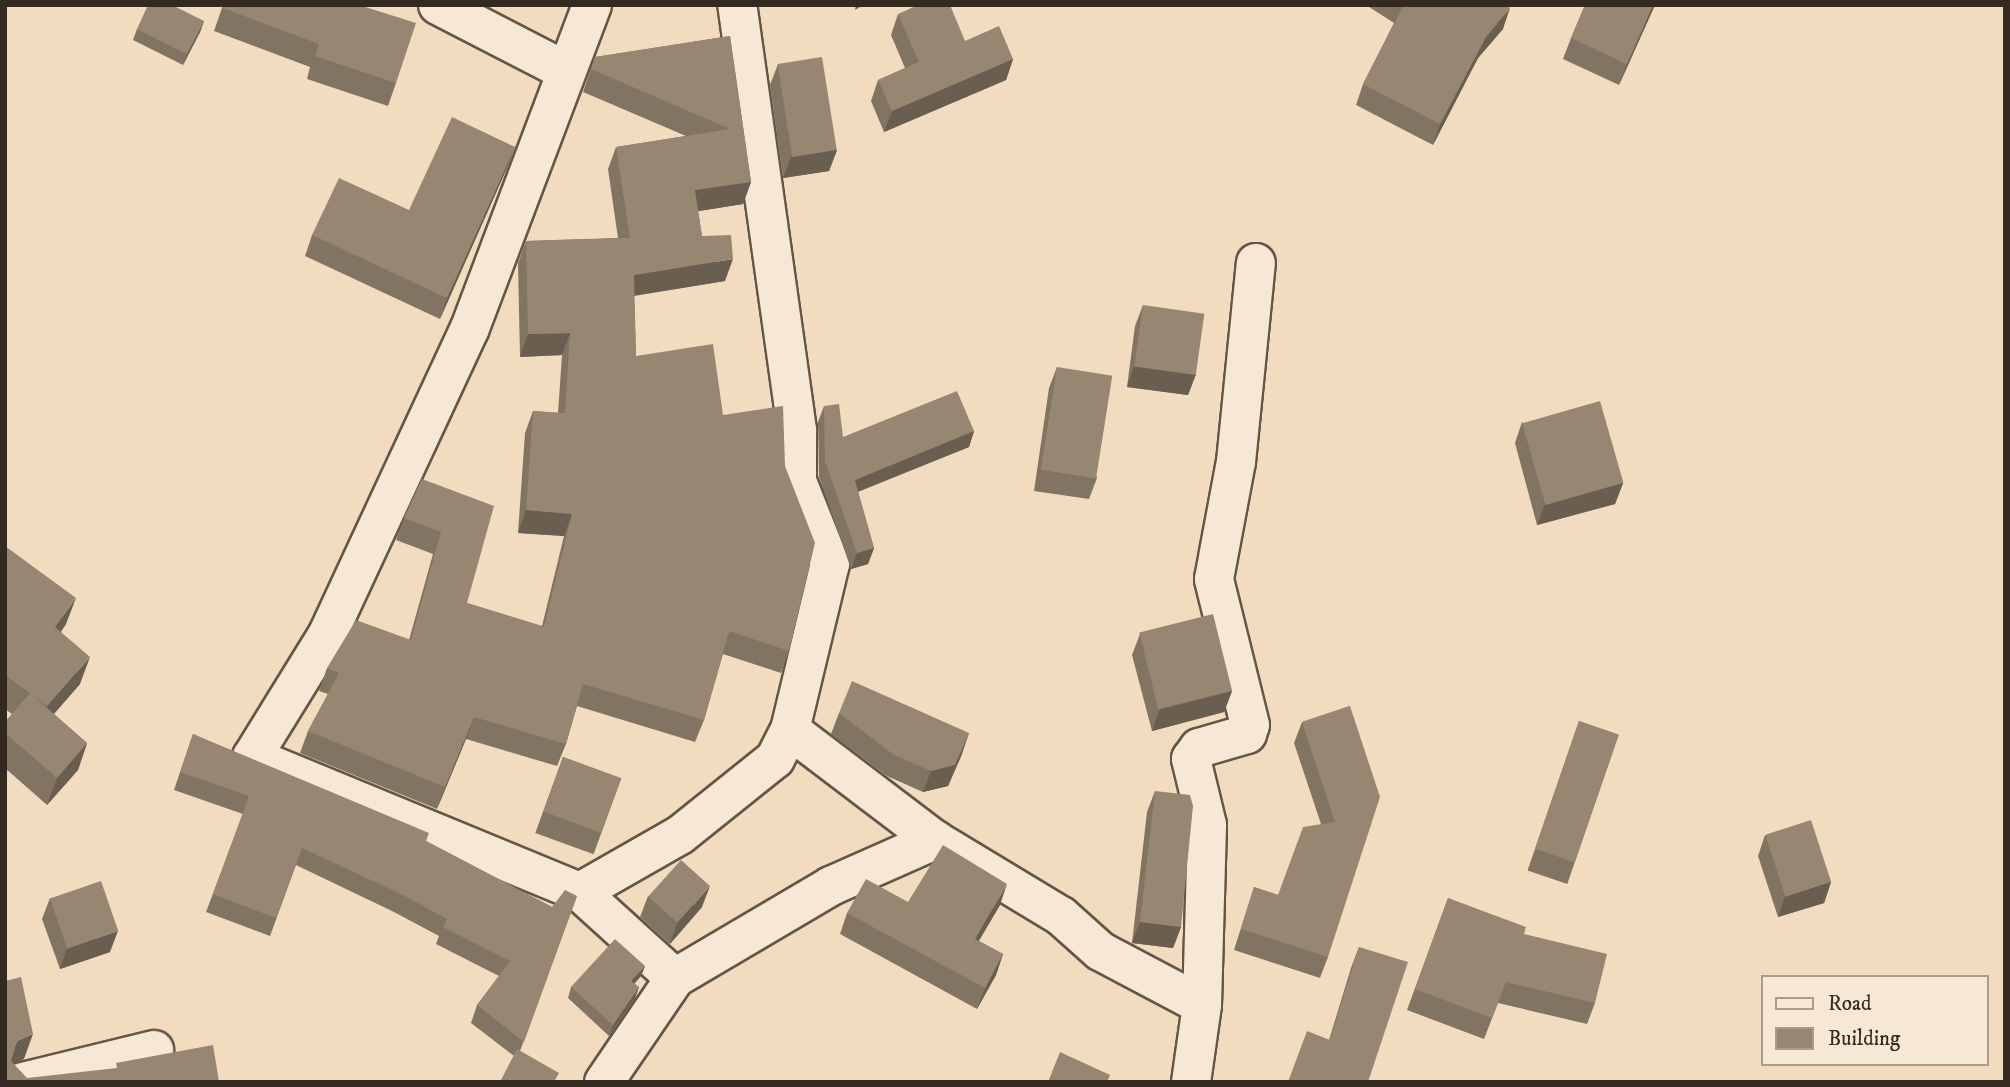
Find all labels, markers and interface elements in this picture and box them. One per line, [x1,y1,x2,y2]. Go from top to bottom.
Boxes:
legend [1762,975,1989,1066]
text: Road [1828,991,1872,1017]
text: Building [1828,1026,1900,1052]

